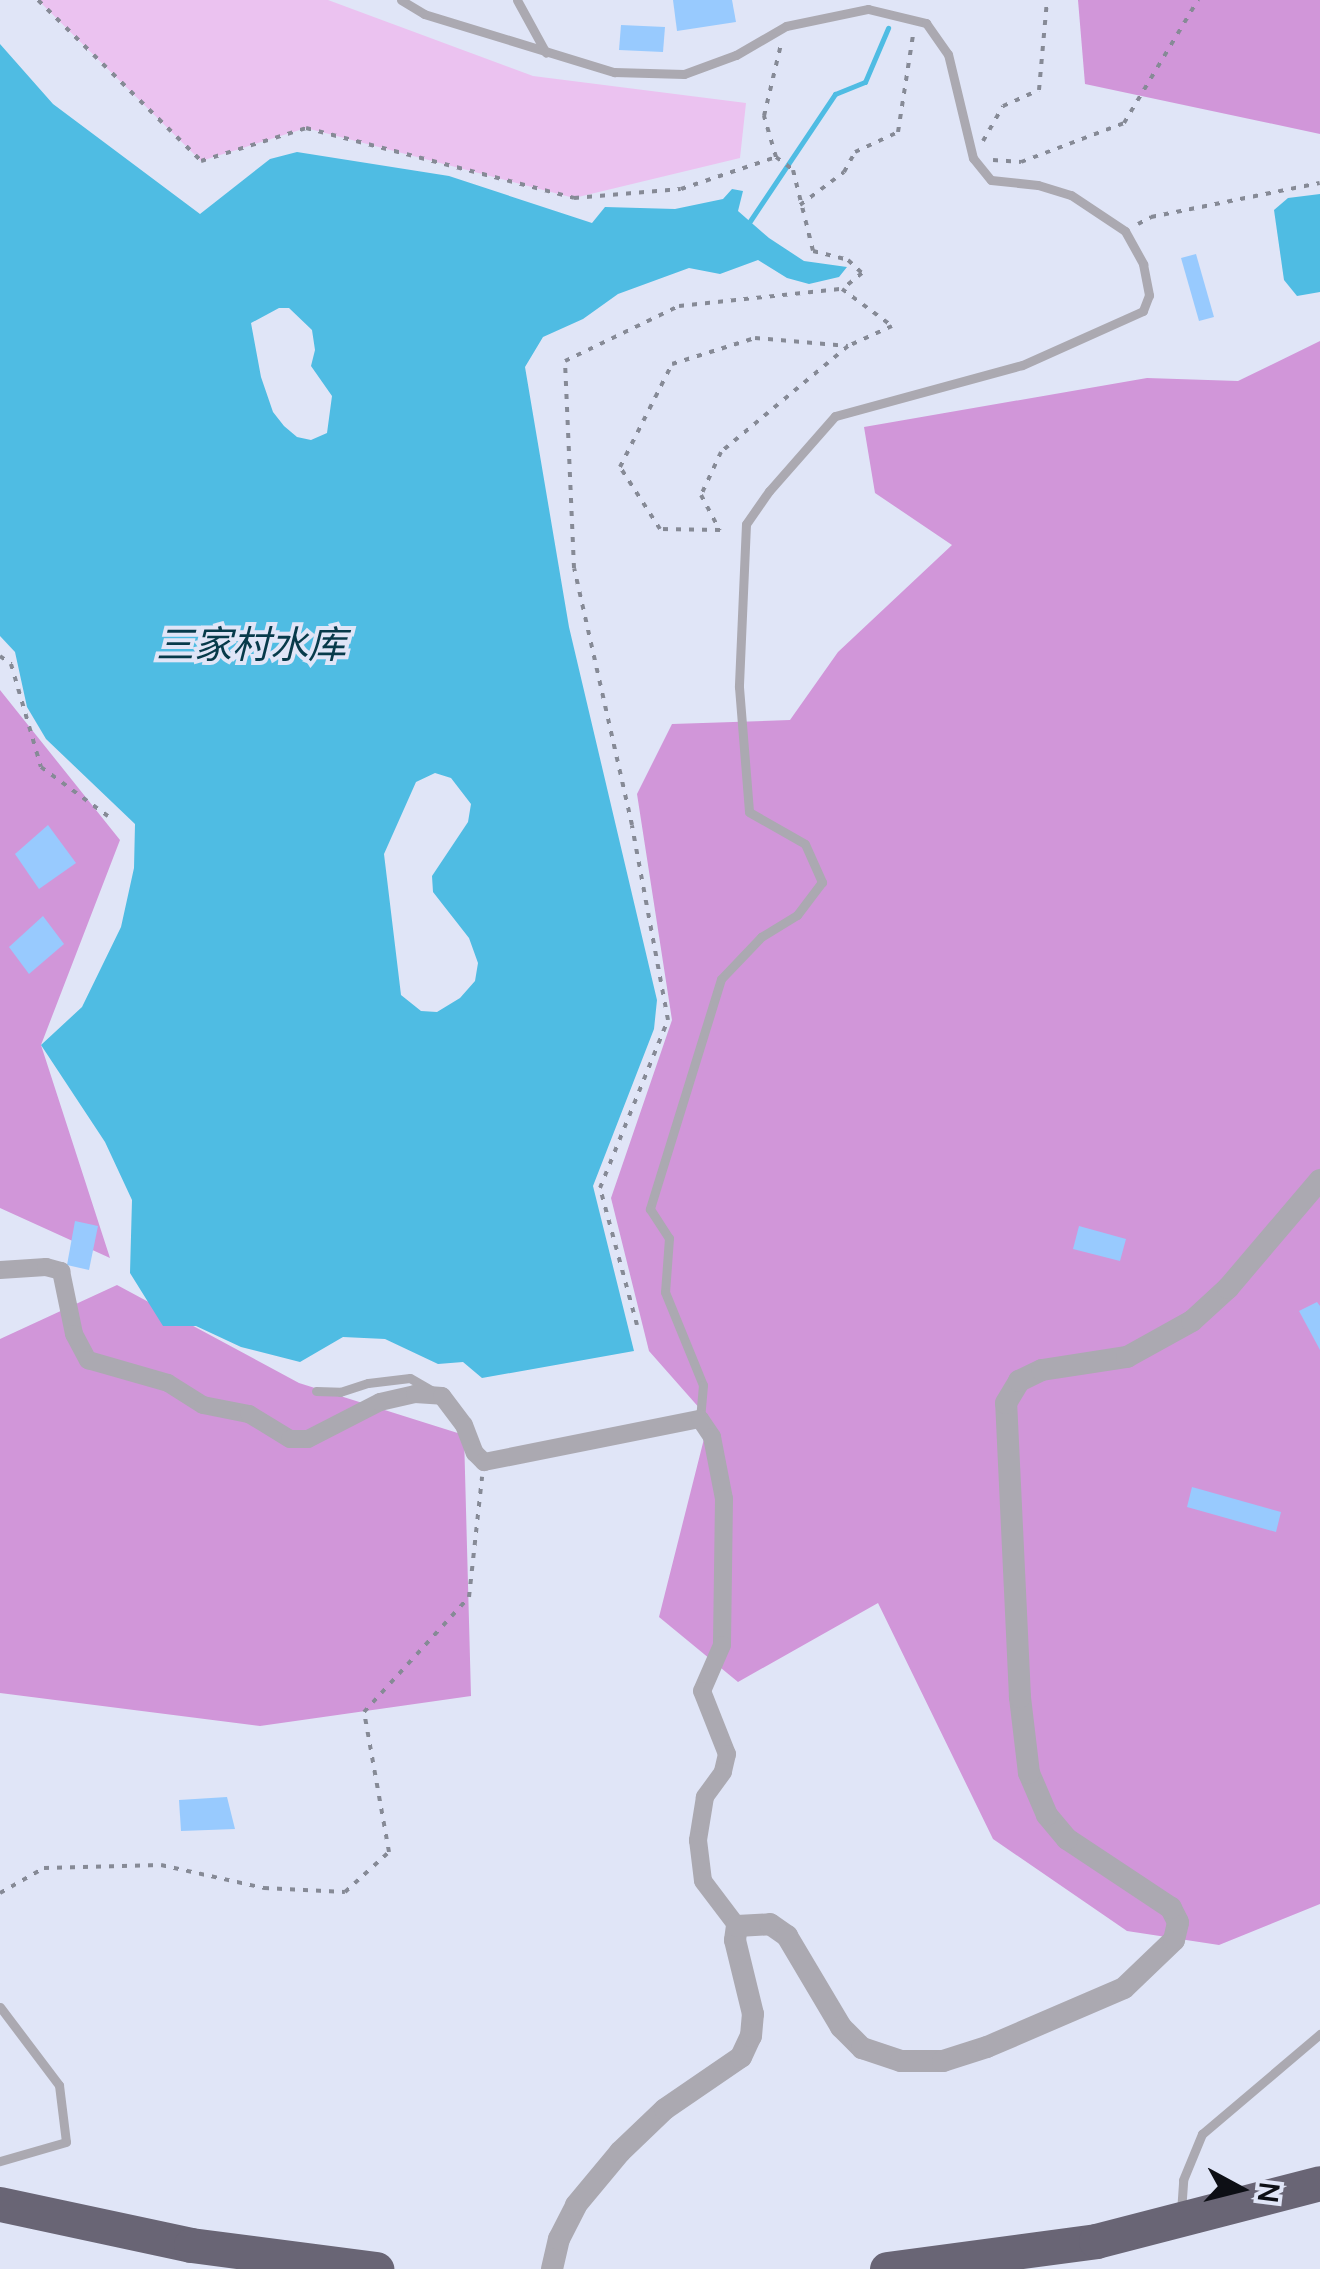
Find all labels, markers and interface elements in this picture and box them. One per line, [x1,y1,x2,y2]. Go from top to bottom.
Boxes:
water label: 三家村水库 [156,621,346,667]
north arrow [1190,2139,1290,2239]
text: N [1250,2180,1290,2205]

